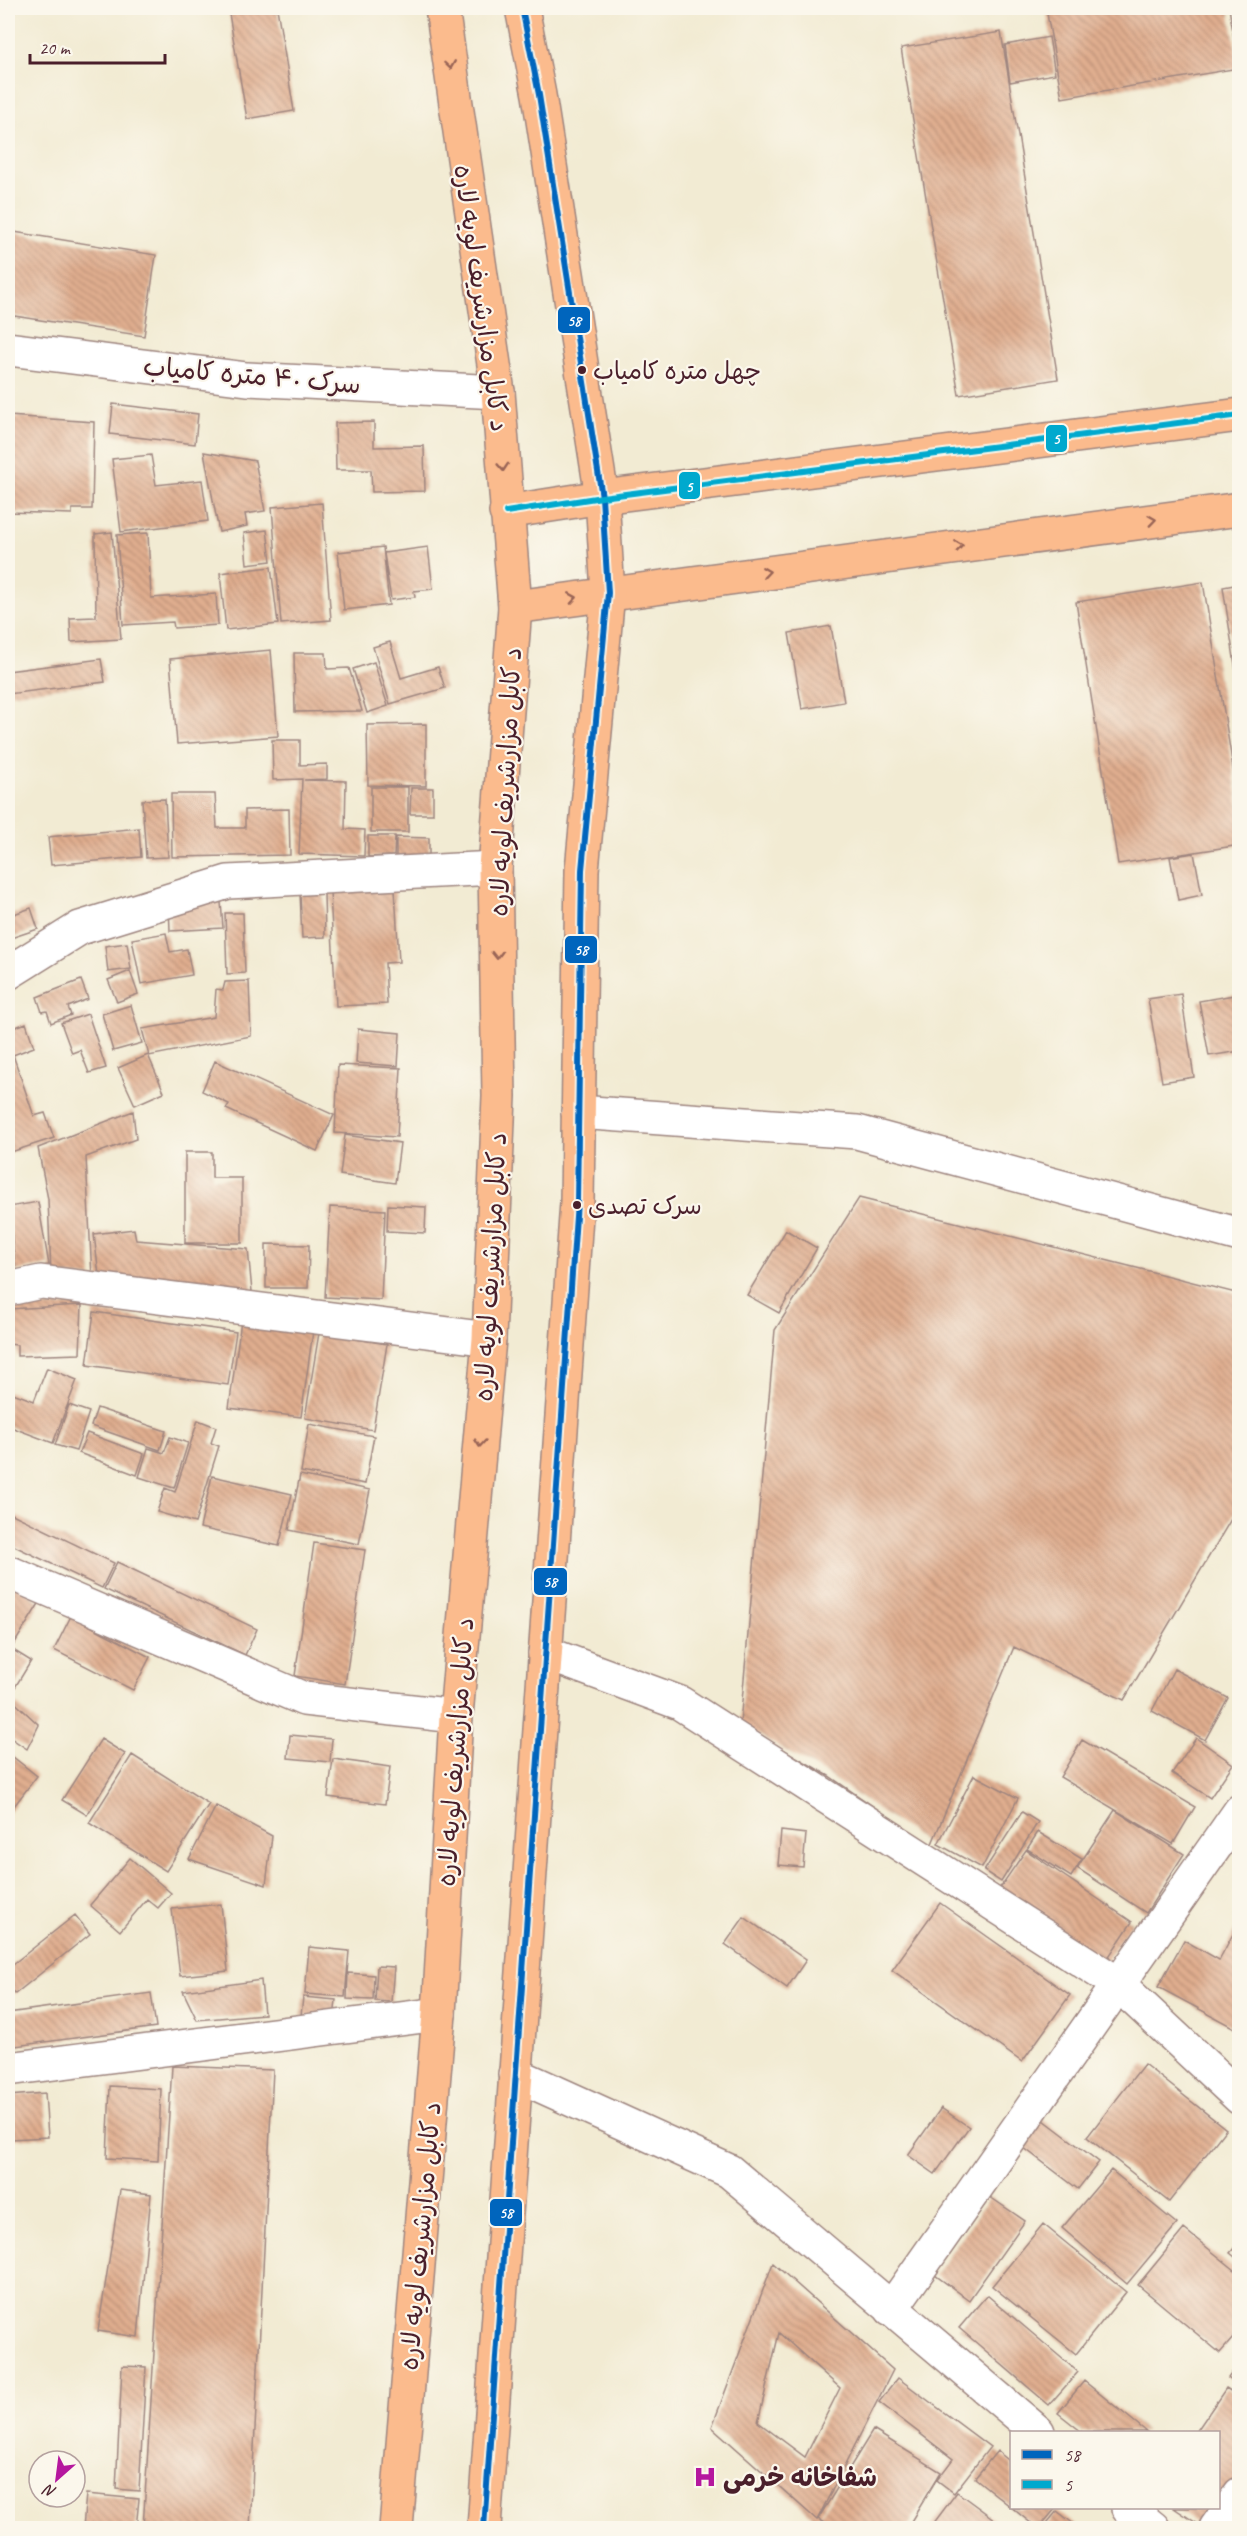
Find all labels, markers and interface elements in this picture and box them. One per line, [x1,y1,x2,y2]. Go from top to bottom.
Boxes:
scale bar [30,27,165,65]
text: 20 m [39,37,72,59]
one-way arrow [444,61,456,70]
street label: د کابل مزارشریف لویه لاره [446,162,517,434]
line badge: 58 [557,306,591,334]
text: 58 [567,311,583,331]
street label: سرک ۴۰ متره کامیاب [142,350,362,401]
place label: چهل متره کامیاب [593,356,761,386]
marker: چهل متره کامیاب [576,364,588,376]
line badge: 5 [1045,424,1068,453]
text: 5 [1053,429,1062,449]
one-way arrow [496,462,509,471]
line badge: 5 [678,471,701,500]
text: 5 [686,477,695,497]
one-way arrow [1148,514,1157,526]
one-way arrow [954,540,964,552]
one-way arrow [761,566,770,578]
one-way arrow [568,593,577,605]
street label: د کابل مزارشریف لویه لاره [482,647,529,917]
line badge: 58 [564,935,598,964]
text: 58 [574,940,590,960]
one-way arrow [491,950,503,959]
street label: د کابل مزارشریف لویه لاره [467,1132,514,1402]
place label: سرک تصدی [588,1191,702,1221]
marker: سرک تصدی [571,1199,583,1211]
one-way arrow [474,1438,487,1448]
line badge: 58 [533,1567,568,1596]
text: 58 [543,1572,559,1592]
street label: د کابل مزارشریف لویه لاره [430,1617,481,1888]
street label: د کابل مزارشریف لویه لاره [392,2100,449,2372]
line badge: 58 [489,2198,523,2227]
text: 58 [499,2203,515,2223]
legend [1010,2431,1220,2509]
text: 58 [1064,2444,1082,2466]
north arrow [27,2449,87,2509]
place label: شفاخانه خرمی [723,2461,877,2494]
hospital icon: شفاخانه خرمی [692,2464,718,2490]
text: 5 [1064,2474,1073,2496]
text: N [39,2479,59,2503]

